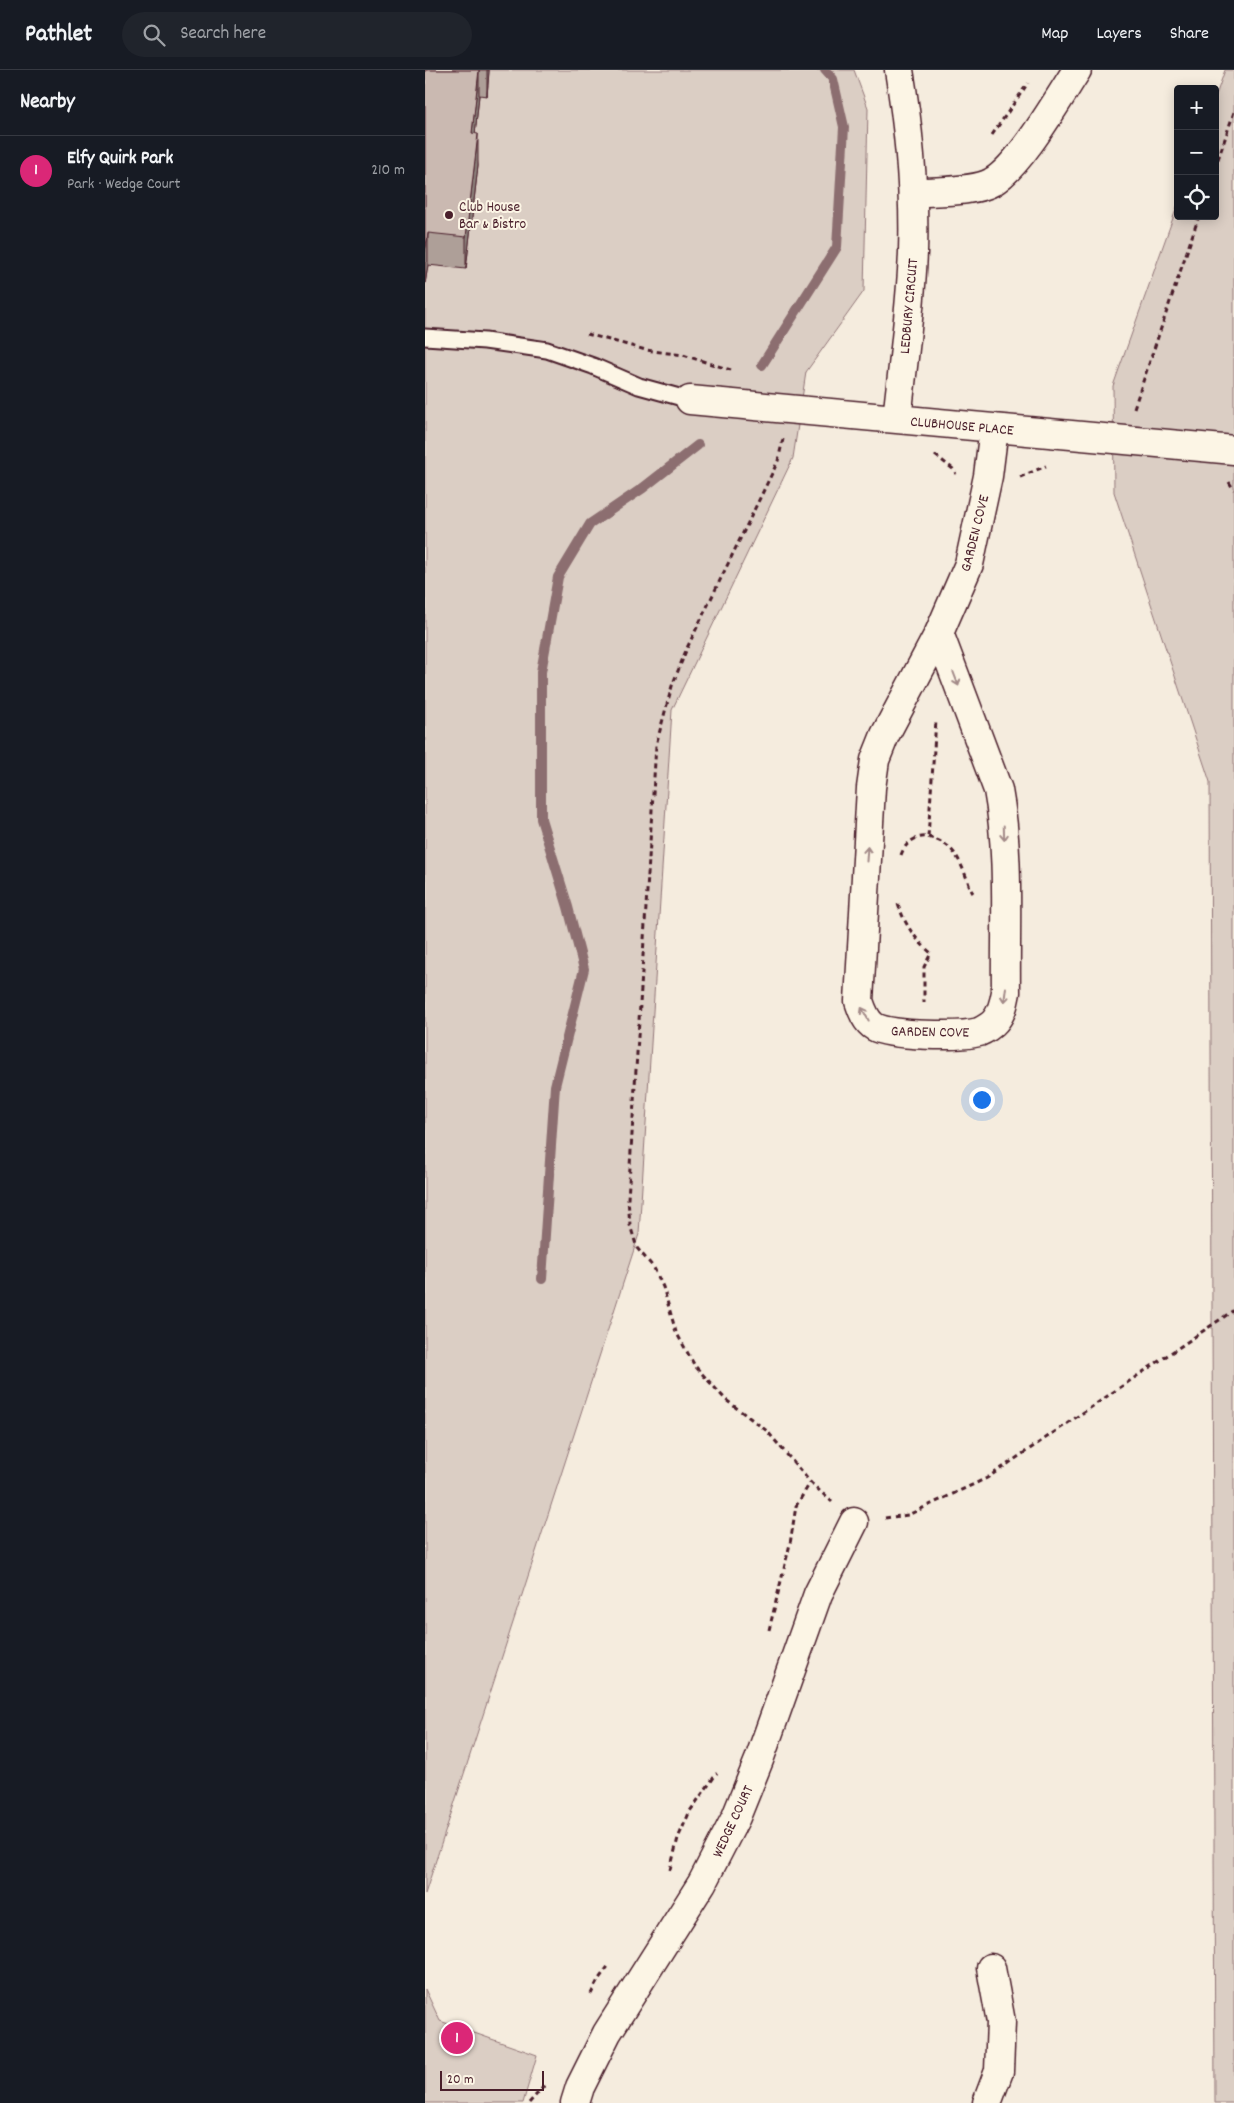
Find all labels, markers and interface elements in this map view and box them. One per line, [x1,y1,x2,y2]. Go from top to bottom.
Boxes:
search box [122,12,472,57]
text: Pathlet [25,18,92,52]
icon: search [140,21,168,49]
text: Search here [180,21,266,48]
text: Map [1041,22,1068,47]
text: Layers [1096,22,1142,47]
text: Share [1170,22,1209,47]
map controls [1174,85,1219,220]
button: + [1174,85,1219,130]
text: Nearby [20,88,75,118]
button: − [1174,130,1219,175]
text: Elfy Quirk Park [67,146,173,173]
text: 1 [34,159,38,182]
text: 210 m [371,159,405,182]
text: Park · Wedge Court [67,173,180,196]
button: locate [1174,175,1219,220]
place label: Club House Bar & Bistro [459,197,526,236]
marker: Club House Bar & Bistro [443,209,455,221]
street label: LEDBURY CIRCUIT [895,257,925,355]
street label: CLUBHOUSE PLACE [909,412,1015,442]
street label: GARDEN COVE [956,493,996,574]
one-way arrow [952,670,961,686]
one-way arrow [999,825,1008,841]
one-way arrow [862,846,871,862]
one-way arrow [1000,987,1010,1003]
one-way arrow [860,1007,870,1022]
street label: GARDEN COVE [891,1021,970,1045]
your location [969,1087,995,1113]
street label: WEDGE COURT [707,1782,760,1862]
pin: 1 [441,2019,473,2057]
scale bar [440,2068,544,2091]
text: 20 m [447,2070,474,2090]

